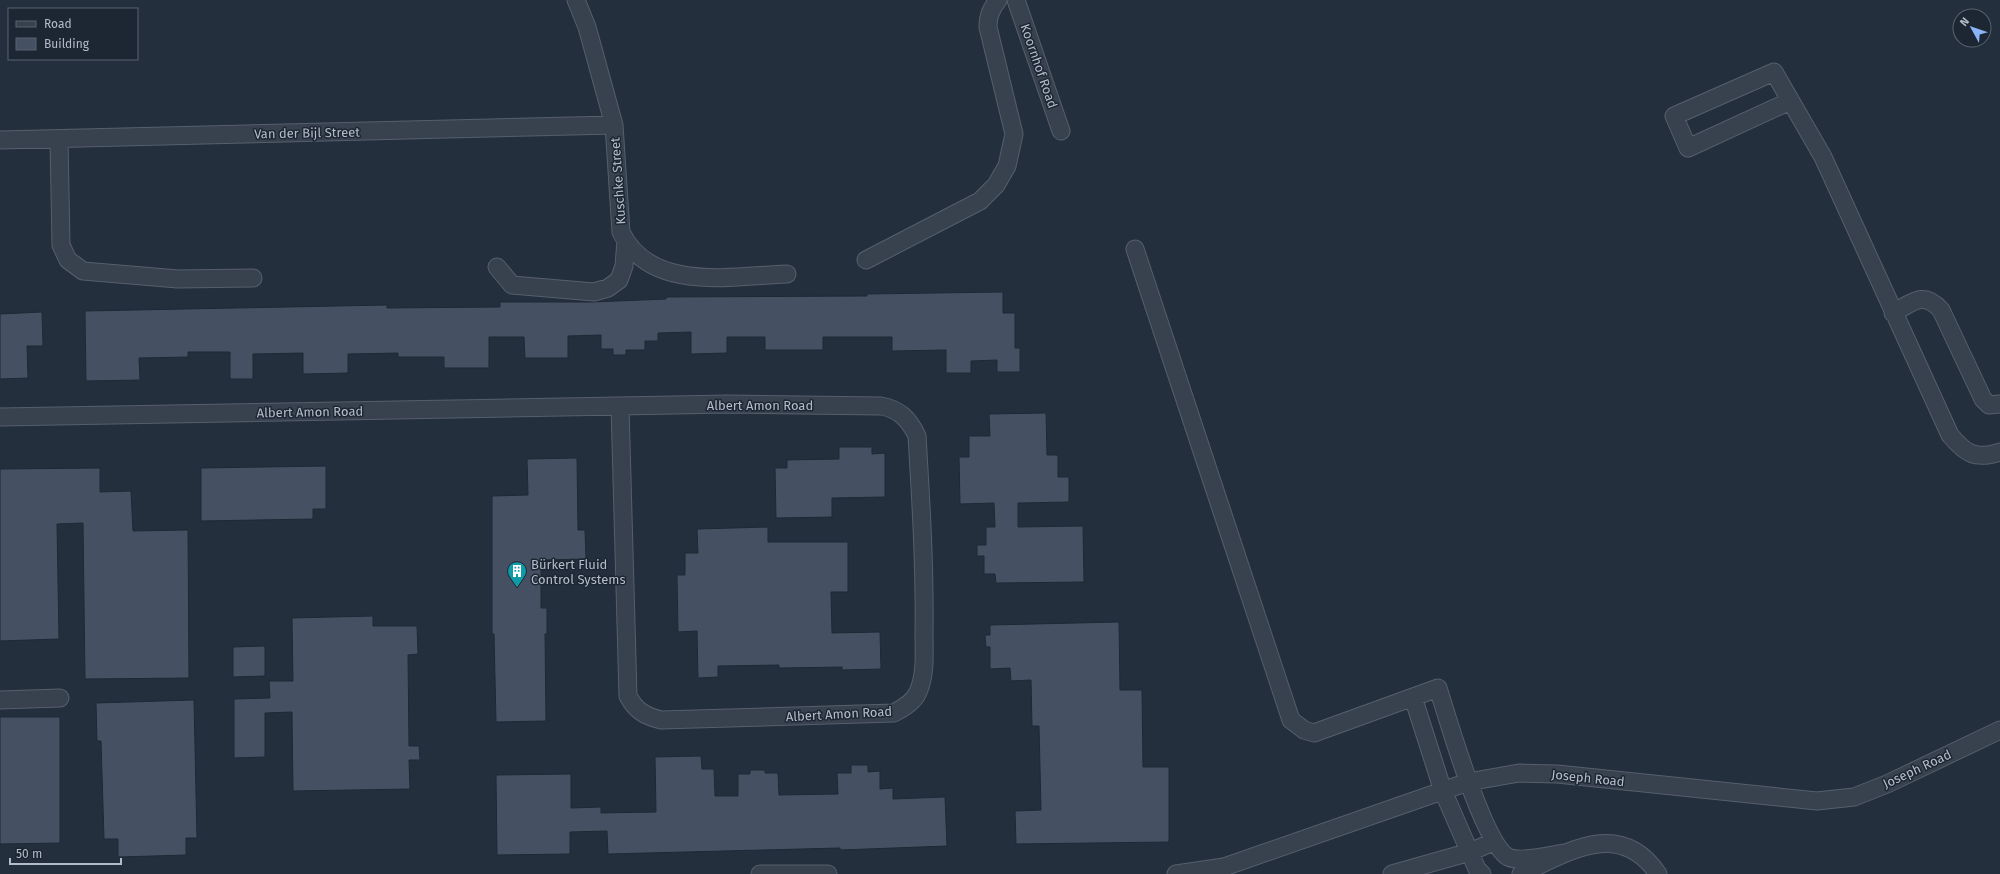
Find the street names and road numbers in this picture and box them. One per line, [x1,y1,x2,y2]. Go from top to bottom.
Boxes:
street label: Koornhof Road [1018,22,1060,110]
street label: Van der Bijl Street [254,125,360,141]
street label: Kuschke Street [607,137,629,225]
street label: Albert Amon Road [707,398,813,413]
street label: Albert Amon Road [257,404,363,420]
street label: Albert Amon Road [785,704,893,724]
street label: Joseph Road [1881,747,1953,791]
street label: Joseph Road [1551,767,1625,789]

